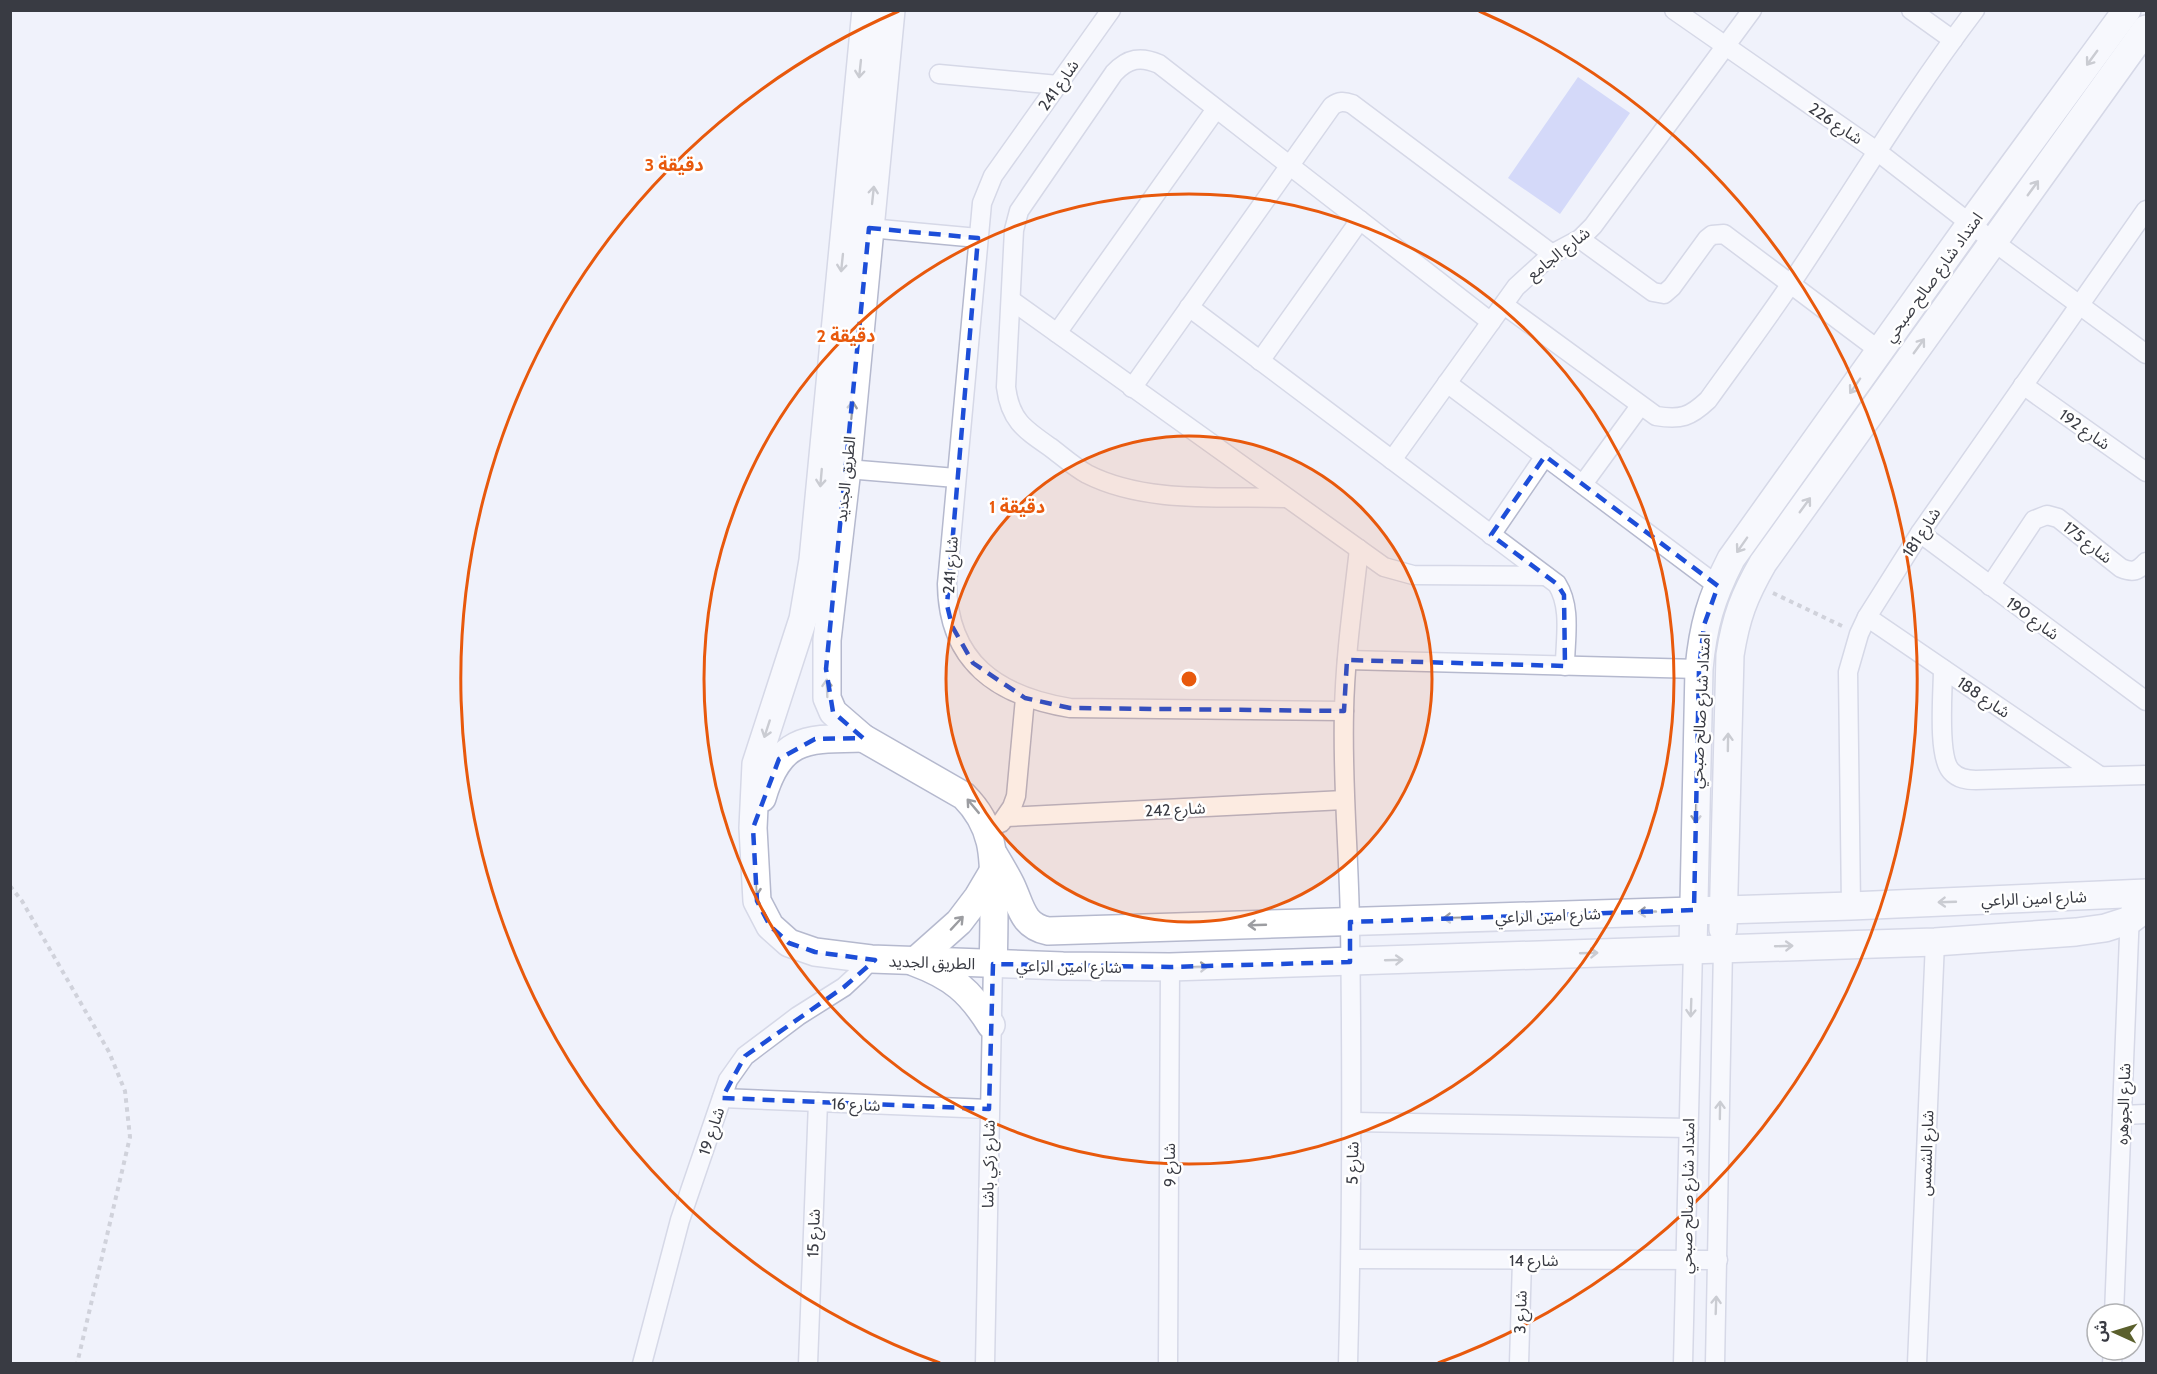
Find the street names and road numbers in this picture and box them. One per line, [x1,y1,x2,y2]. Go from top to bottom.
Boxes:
street label: شارع 241 [1034,56,1085,116]
street label: شارع 226 [1804,99,1866,151]
street label: امتداد شارع صالح صبحي [1880,209,1989,348]
street label: شارع الجامع [1523,223,1595,286]
street label: شارع 192 [2054,405,2114,456]
street label: الطريق الجديد [832,435,860,523]
street label: شارع 181 [1898,504,1947,562]
street label: شارع 175 [2058,517,2116,570]
street label: شارع 241 [939,536,965,595]
street label: شارع 190 [2001,593,2063,646]
street label: امتداد شارع صالح صبحي [1687,633,1717,789]
street label: شارع 188 [1952,673,2014,724]
street label: شارع 242 [1144,798,1206,824]
street label: شارع امين الراعي [1981,887,2087,913]
street label: شارع امين الراعي [1495,904,1601,930]
street label: الطريق الجديد [888,951,976,975]
street label: شارع امين الراعي [1016,956,1122,980]
street label: شارع الجوهره [2113,1063,2137,1145]
street label: شارع 16 [831,1094,881,1118]
street label: شارع 19 [694,1105,731,1158]
street label: شارع الشمس [1916,1110,1940,1196]
street label: امتداد شارع صالح صبحي [1677,1118,1701,1274]
street label: شارع زكي باشا [978,1120,1002,1208]
street label: شارع 5 [1343,1141,1365,1185]
street label: شارع 9 [1160,1143,1182,1187]
street label: شارع 15 [803,1208,827,1258]
street label: شارع 14 [1509,1251,1559,1273]
street label: شارع 3 [1510,1290,1534,1334]

